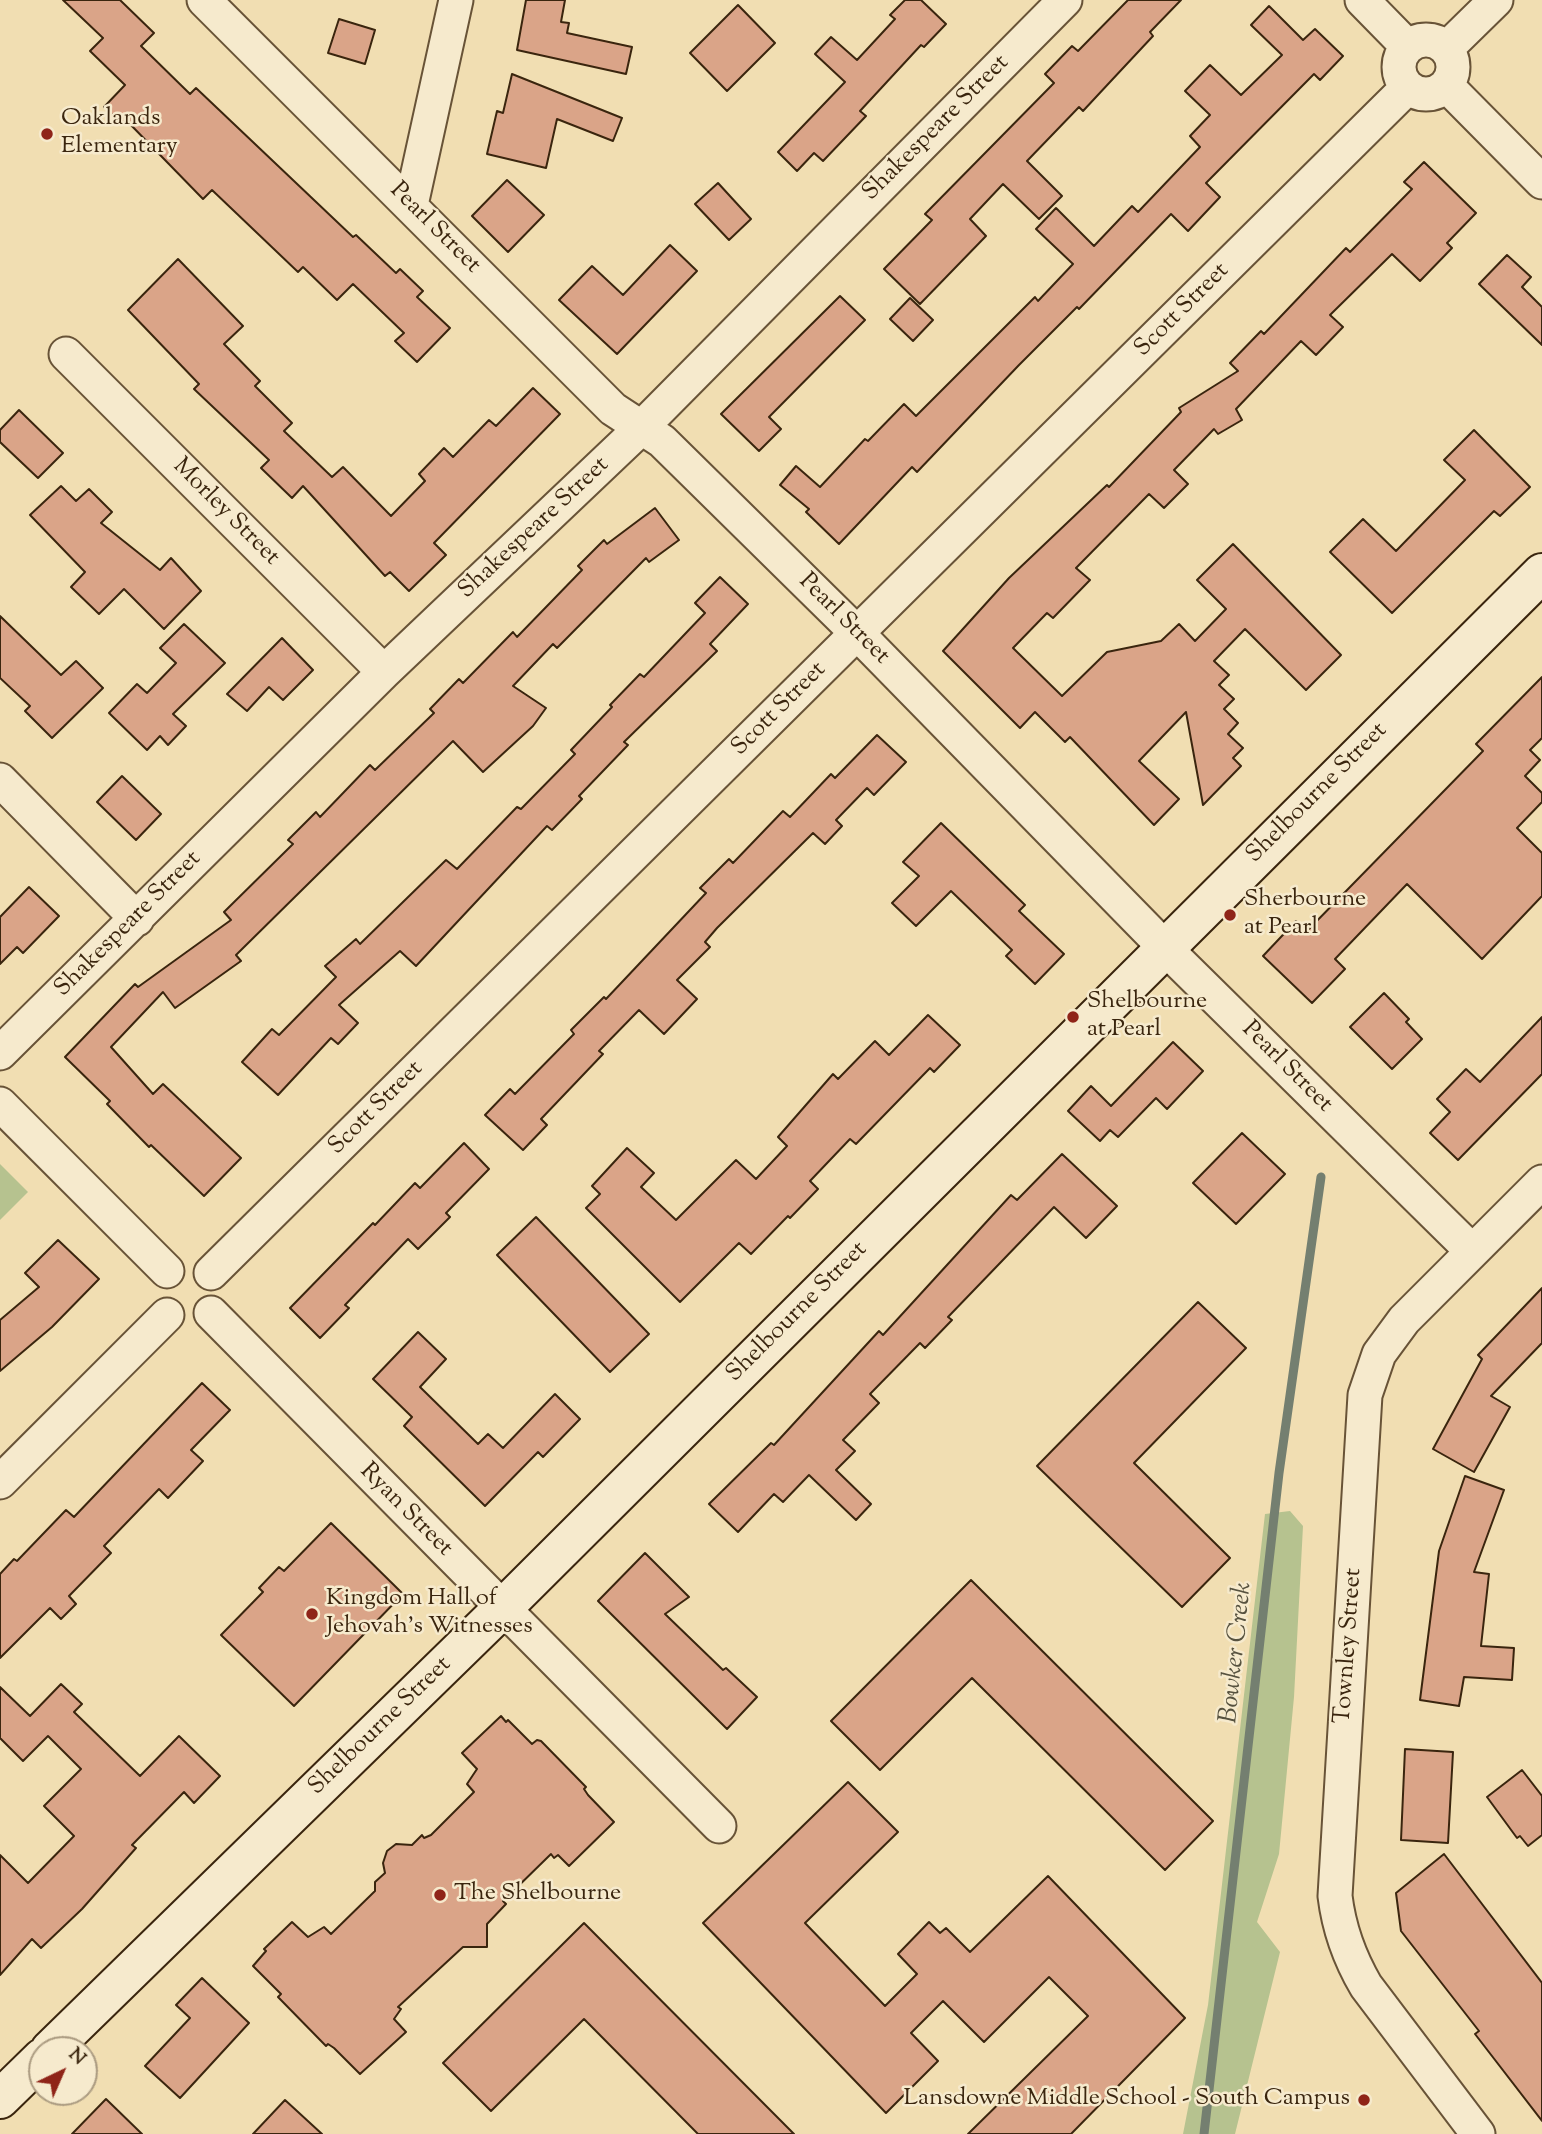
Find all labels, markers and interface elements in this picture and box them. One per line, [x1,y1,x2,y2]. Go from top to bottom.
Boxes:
street label: Shakespeare Street [858,50,1016,208]
place label: Oaklands Elementary [61,106,178,162]
marker: Oaklands Elementary [39,126,55,142]
street label: Pearl Street [382,177,486,281]
street label: Scott Street [1130,258,1236,364]
street label: Shakespeare Street [454,452,616,606]
street label: Morley Street [165,453,285,573]
street label: Pearl Street [791,568,895,672]
street label: Scott Street [727,657,833,763]
street label: Shelbourne Street [1242,718,1394,870]
street label: Shakespeare Street [50,846,208,1004]
place label: Sherbourne at Pearl [1244,887,1366,943]
marker: Sherbourne at Pearl [1222,907,1238,923]
place label: Shelbourne at Pearl [1087,989,1207,1045]
marker: Shelbourne at Pearl [1065,1009,1081,1025]
street label: Pearl Street [1234,1016,1338,1120]
street label: Scott Street [324,1056,430,1162]
street label: Shelbourne Street [722,1237,874,1389]
street label: Ryan Street [352,1458,458,1564]
street label: Townley Street [1330,1567,1370,1725]
water label: Bowker Creek [1215,1581,1261,1725]
place label: Kingdom Hall of Jehovah's Witnesses [326,1586,533,1642]
marker: Kingdom Hall of Jehovah's Witnesses [304,1606,320,1622]
street label: Shelbourne Street [304,1652,458,1802]
place label: The Shelbourne [454,1881,621,1909]
marker: The Shelbourne [432,1887,448,1903]
north arrow [28,2036,98,2106]
text: N [62,2042,91,2072]
place label: Lansdowne Middle School - South Campus [904,2086,1350,2114]
marker: Lansdowne Middle School - South Campus [1356,2092,1372,2108]

